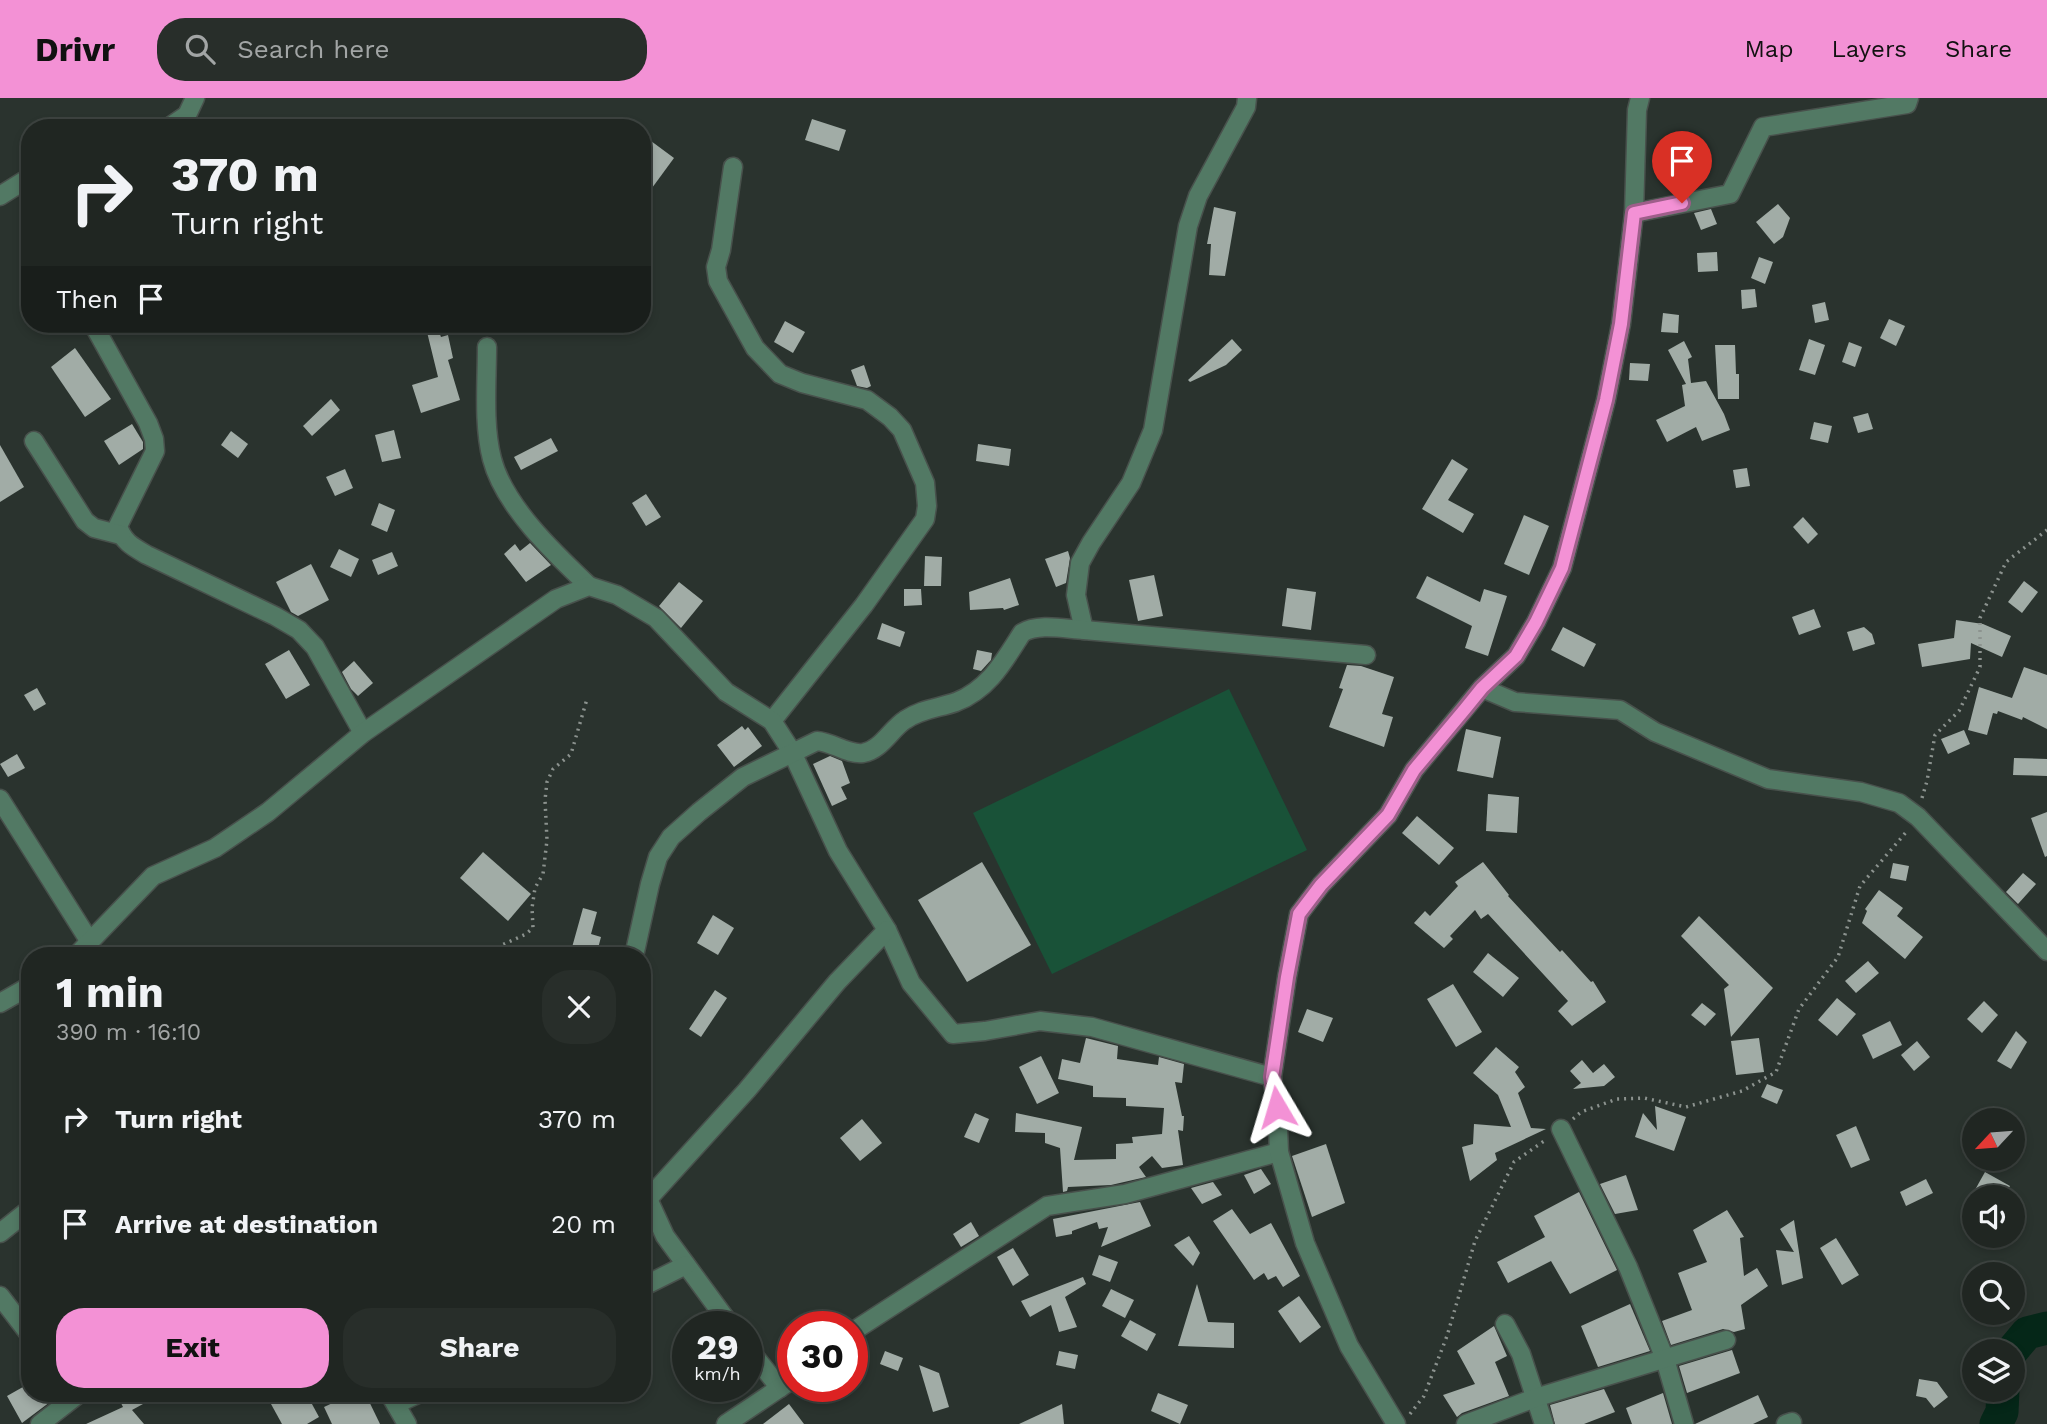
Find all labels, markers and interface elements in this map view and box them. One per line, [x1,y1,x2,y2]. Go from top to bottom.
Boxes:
search box [157,18,647,81]
text: Drivr [35,30,115,69]
icon: search [181,30,219,68]
text: Search here [237,34,390,64]
text: Map [1745,35,1793,63]
text: Layers [1831,35,1907,63]
text: Share [1945,35,2012,63]
pin [1652,131,1712,203]
icon: arrive [1663,142,1701,180]
text: 370 m [171,145,319,203]
icon: right [56,147,147,238]
text: Turn right [171,204,323,242]
icon: arrive [132,280,170,318]
text: Then [56,284,118,314]
text: 1 min [56,968,164,1017]
button: close [542,970,616,1044]
text: 390 m · 16:10 [56,1019,201,1046]
position arrow [1240,1070,1314,1144]
icon: right [56,1100,94,1138]
text: Turn right [115,1104,242,1134]
text: 370 m [538,1104,616,1134]
north arrow [1962,1108,2025,1171]
map controls [1962,1108,2025,1402]
button: sound [1962,1185,2025,1248]
icon: arrive [56,1205,94,1243]
text: Arrive at destination [115,1209,378,1239]
text: 20 m [551,1209,616,1239]
button: search [1962,1262,2025,1325]
button: Exit [56,1308,329,1388]
button: Share [343,1308,616,1388]
speed limit sign: 30 [777,1311,868,1402]
text: 29 [696,1326,739,1368]
button: layers [1962,1339,2025,1402]
text: km/h [694,1363,741,1384]

